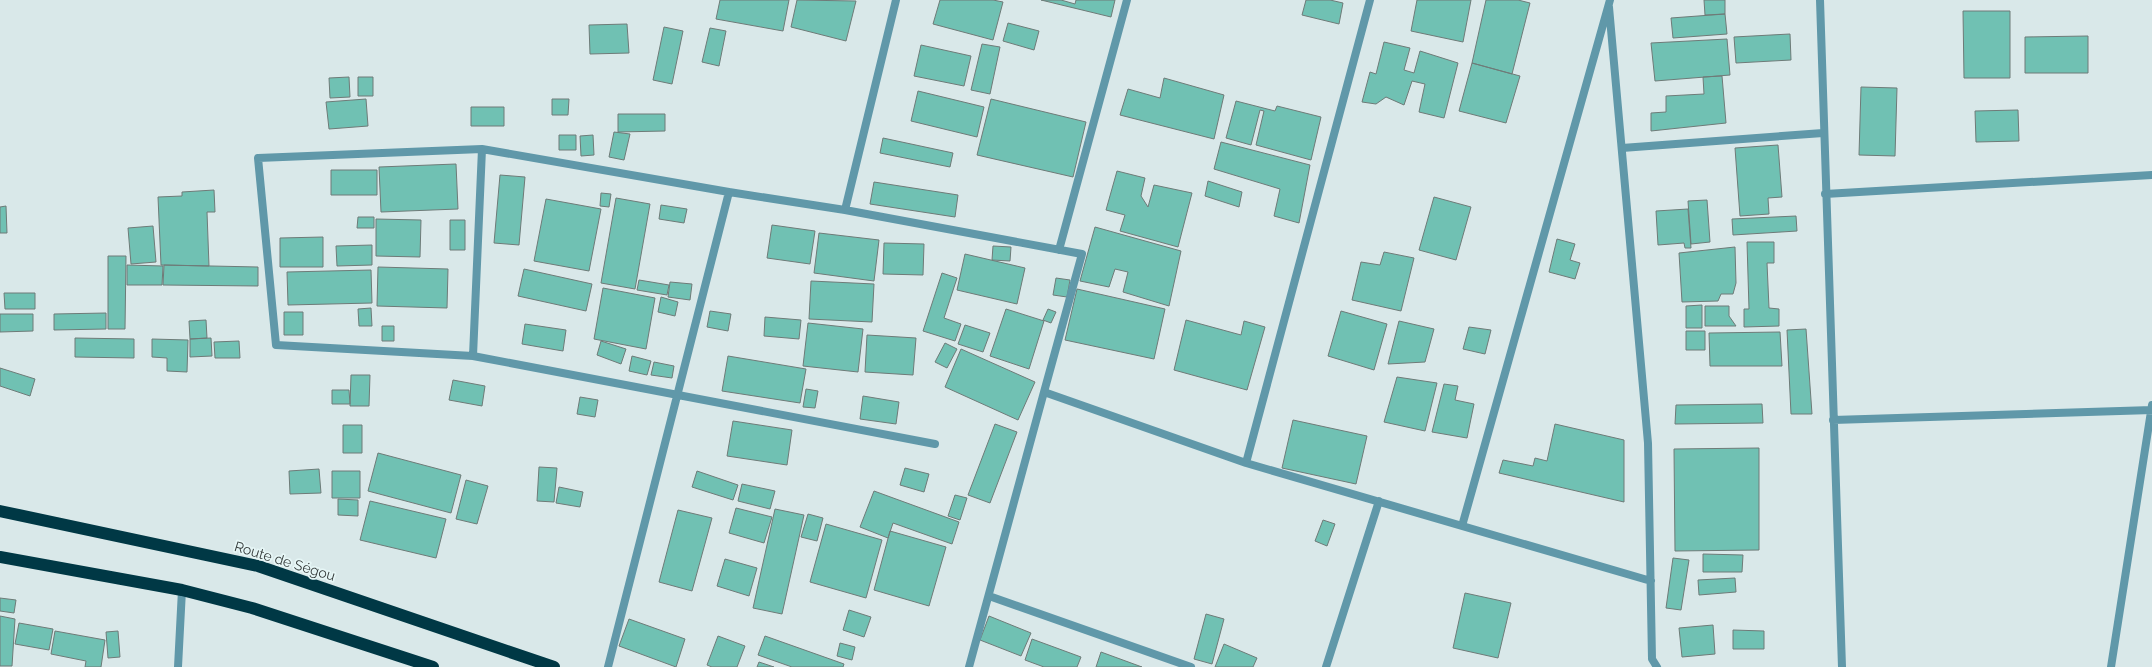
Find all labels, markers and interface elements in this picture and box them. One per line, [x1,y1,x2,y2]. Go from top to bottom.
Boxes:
street label: Route de Ségou [233,538,337,584]

